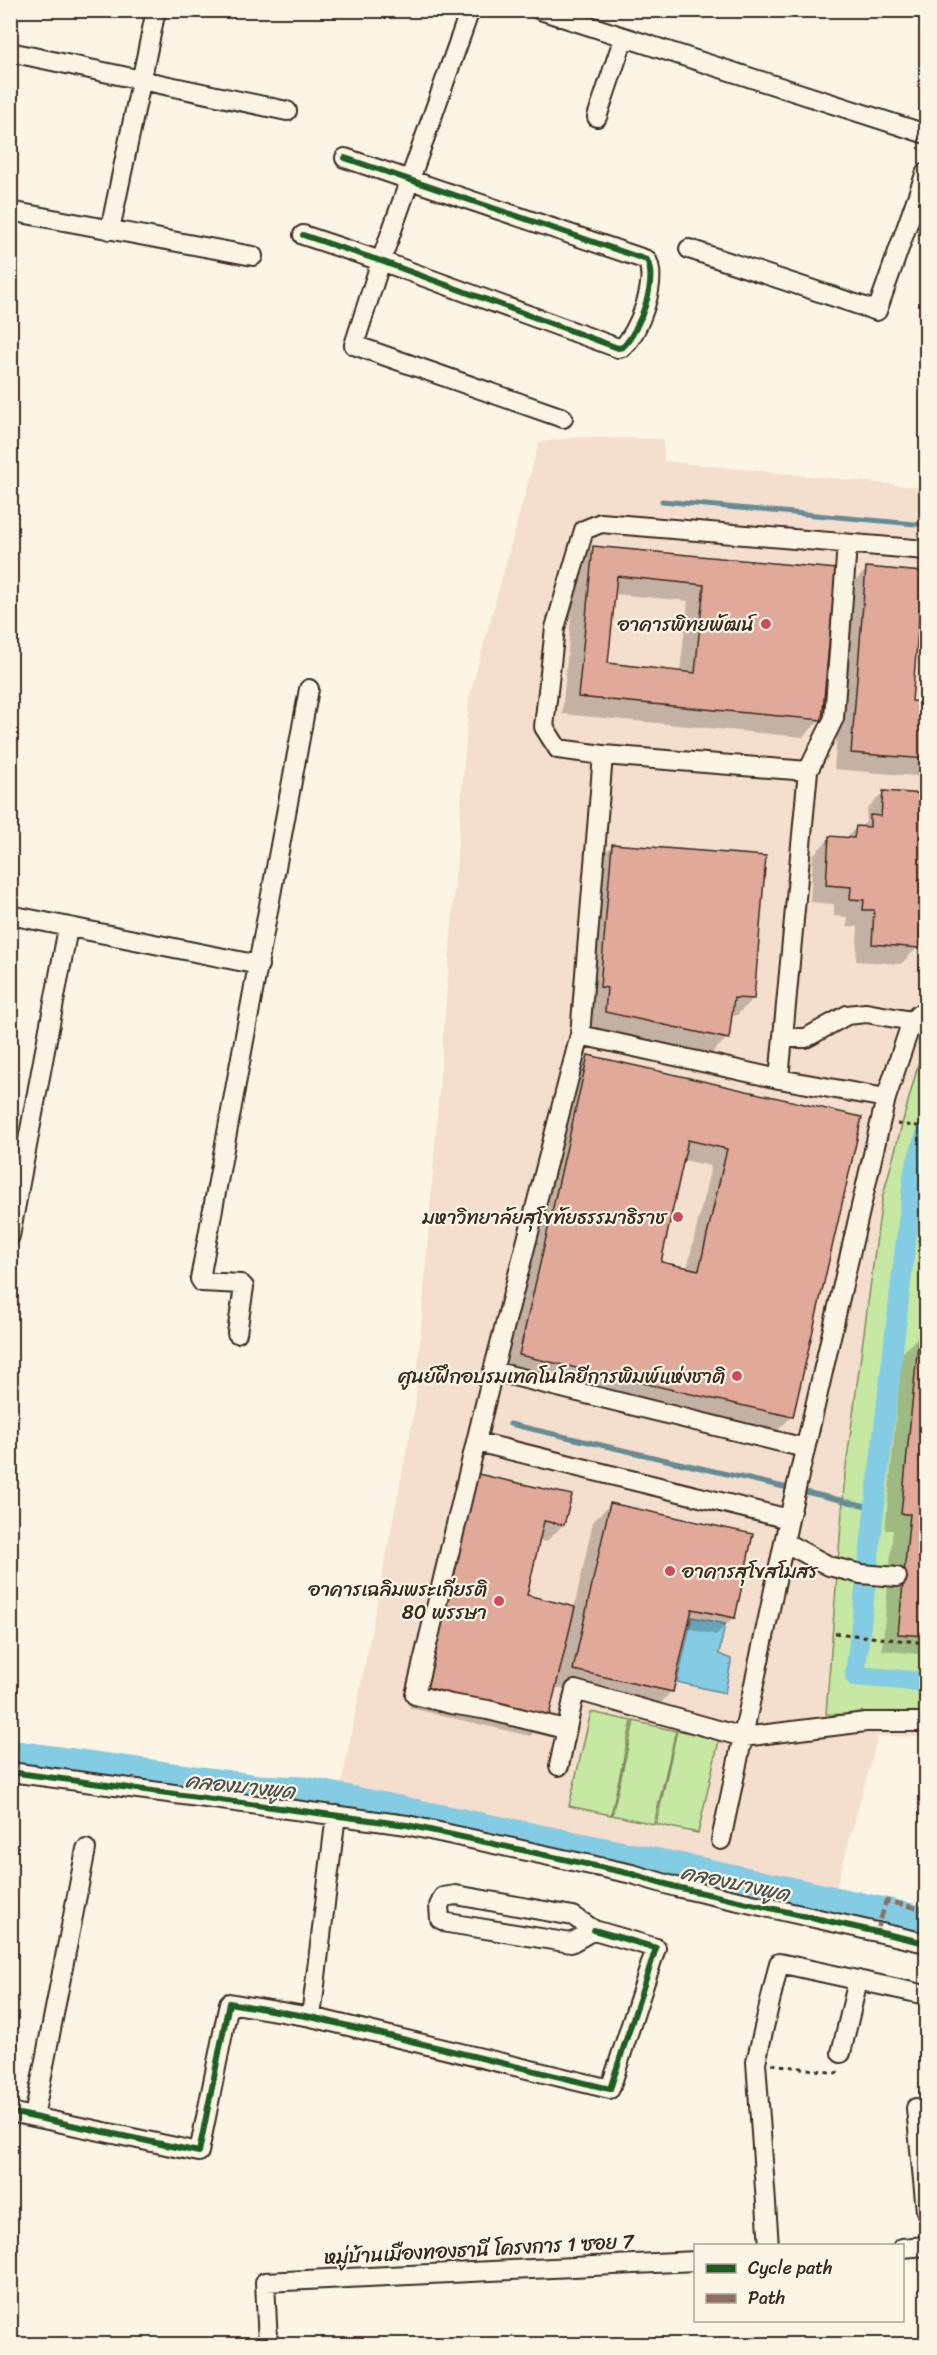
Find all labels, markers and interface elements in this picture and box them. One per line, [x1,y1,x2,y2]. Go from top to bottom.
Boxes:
place label: อาคารพิทยพัฒน์ [616,607,758,642]
marker: อาคารพิทยพัฒน์ [759,617,773,631]
place label: มหาวิทยาลัยสุโขทัยธรรมาธิราช [422,1200,668,1235]
marker: มหาวิทยาลัยสุโขทัยธรรมาธิราช [671,1210,685,1224]
place label: ศูนย์ฝึกอบรมเทคโนโลยีการพิมพ์แห่งชาติ [397,1359,726,1394]
marker: ศูนย์ฝึกอบรมเทคโนโลยีการพิมพ์แห่งชาติ [730,1369,744,1383]
place label: อาคารสุโขสโมสร [681,1554,819,1589]
marker: อาคารสุโขสโมสร [663,1564,677,1578]
place label: อาคารเฉลิมพระเกียรติ 80 พรรษา [307,1572,488,1630]
marker: อาคารเฉลิมพระเกียรติ 80 พรรษา [492,1594,506,1608]
water label: คลองบางพูด [183,1761,299,1811]
water label: คลองบางพูด [677,1853,795,1913]
street label: หมู่บ้านเมืองทองธานี โครงการ 1 ซอย 7 [323,2224,636,2275]
legend [694,2244,904,2322]
text: Cycle path [748,2252,832,2284]
text: Path [748,2282,785,2314]

